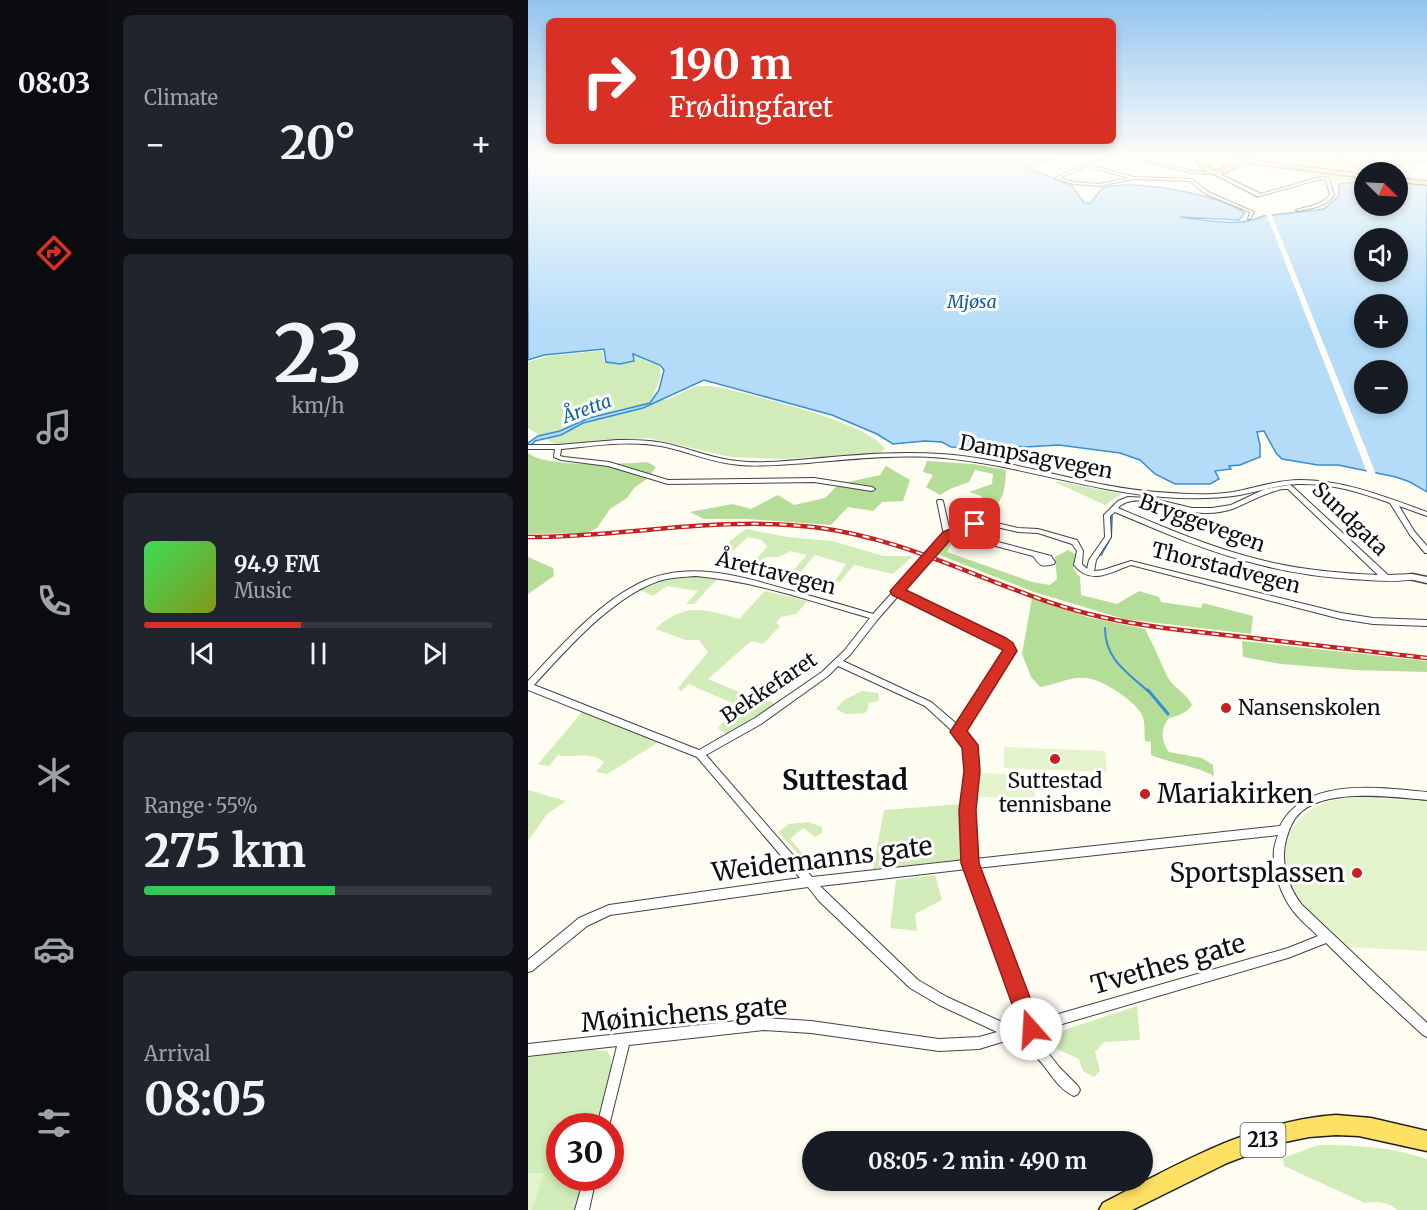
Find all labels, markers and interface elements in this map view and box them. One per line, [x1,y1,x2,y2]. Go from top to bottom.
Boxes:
text: 190 m [669,38,792,90]
icon: right [570,42,648,120]
text: 08:03 [18,66,90,100]
text: Climate [144,85,218,110]
text: Frødingfaret [669,90,833,124]
text: 20° [280,115,356,171]
text: − [144,124,166,165]
text: + [470,124,492,165]
north arrow [1354,162,1408,216]
map controls [1354,162,1408,414]
button: sound [1354,228,1408,282]
icon: directions [33,232,75,274]
water label: Mjøsa [946,290,997,313]
button: + [1354,294,1408,348]
text: 23 [274,305,362,403]
button: − [1354,360,1408,414]
water label: Åretta [557,388,615,429]
text: km/h [292,393,344,418]
icon: music [33,406,75,448]
street label: Dampsagvegen [957,428,1115,485]
street label: Sundgata [1307,476,1394,561]
street label: Bryggevegen [1135,487,1269,558]
pin [949,498,1000,549]
icon: arrive [958,507,991,540]
street label: Thorstadvegen [1149,536,1303,599]
street label: Årettavegen [712,543,839,600]
text: 94.9 FM [234,550,320,578]
text: Music [234,578,292,603]
icon: phone [33,580,75,622]
icon: previous [186,637,219,670]
icon: pause [302,637,335,670]
icon: next [418,637,451,670]
street label: Bekkefaret [716,646,822,730]
place label: Nansenskolen [1238,694,1381,721]
marker: Nansenskolen [1219,701,1233,715]
marker: Suttestad tennisbane [1048,752,1062,766]
icon: climate [33,754,75,796]
district label: Suttestad [782,763,908,797]
place label: Suttestad tennisbane [999,767,1111,818]
place label: Mariakirken [1157,777,1313,810]
marker: Mariakirken [1138,787,1152,801]
text: Range · 55% [144,793,258,818]
text: 275 km [144,823,306,879]
street label: Weidemanns gate [709,829,934,889]
place label: Sportsplassen [1169,856,1345,889]
marker: Sportsplassen [1350,866,1364,880]
street label: Tvethes gate [1087,926,1249,1001]
icon: car [33,928,75,970]
street label: Møinichens gate [579,988,788,1039]
position arrow [999,997,1063,1061]
text: Arrival [144,1041,211,1066]
text: 08:05 [144,1071,267,1127]
icon: filters [33,1102,75,1144]
speed limit sign: 30 [546,1113,624,1191]
road number: 213 [1240,1123,1286,1157]
text: 08:05 · 2 min · 490 m [868,1147,1087,1175]

